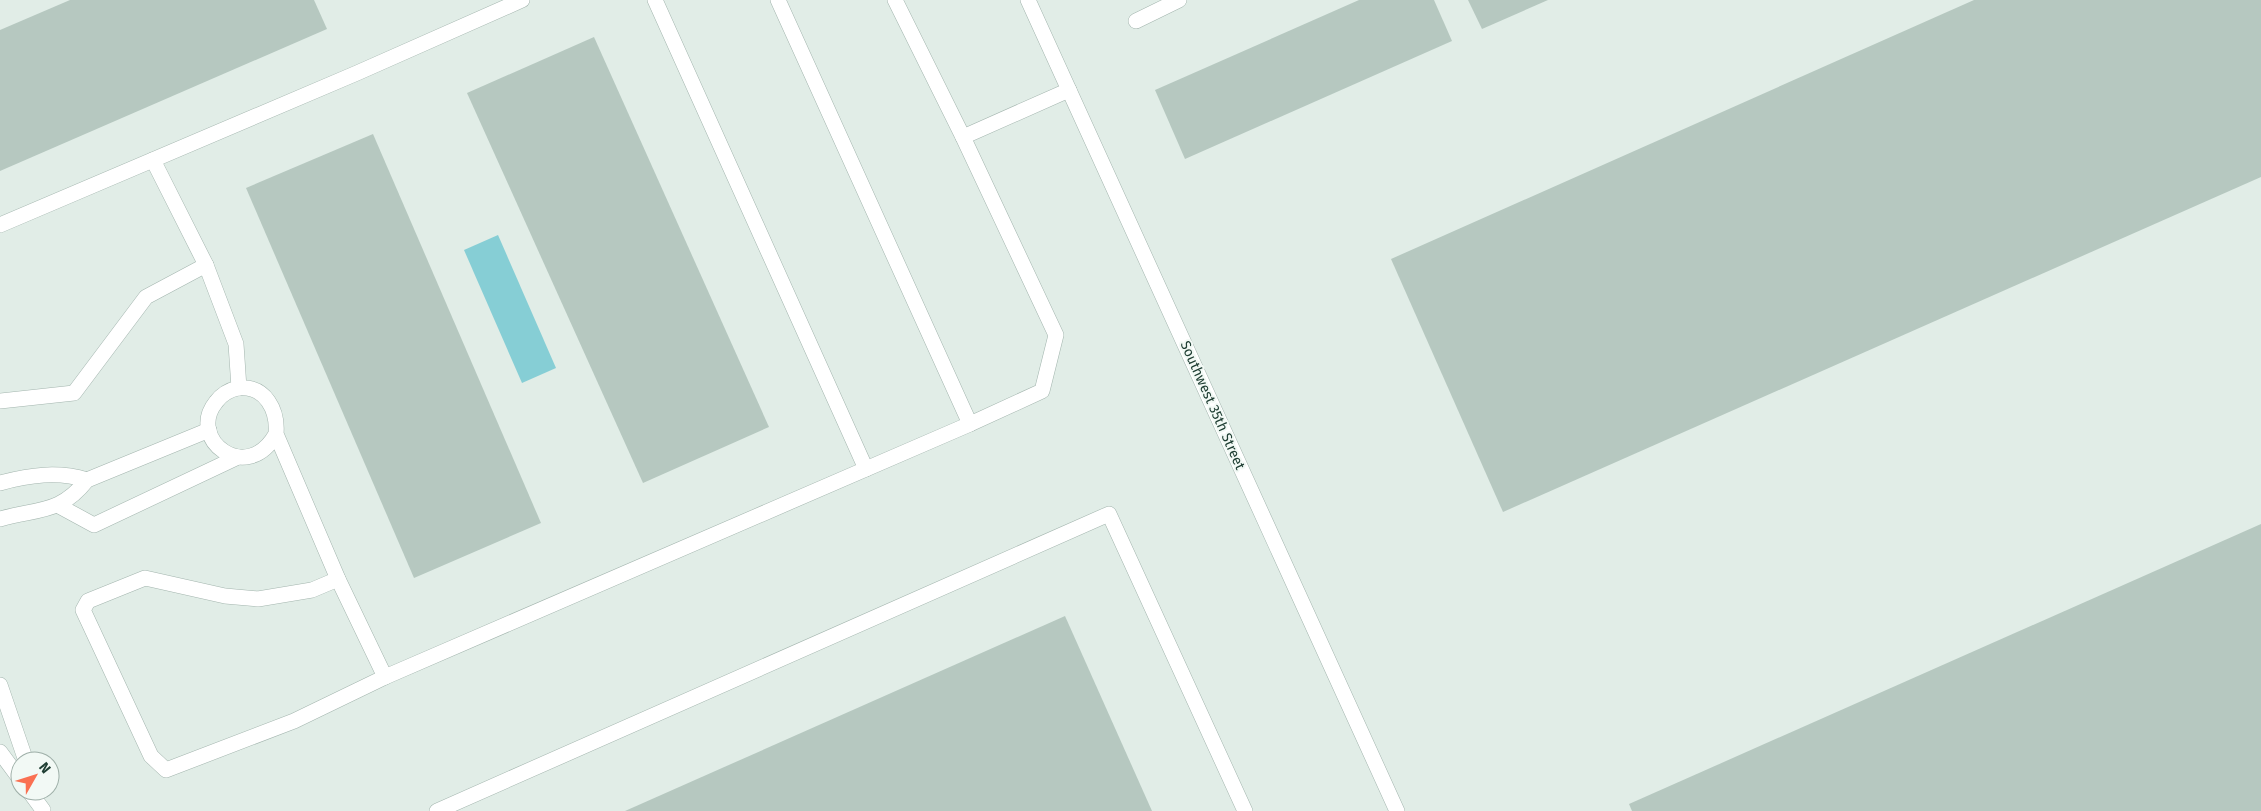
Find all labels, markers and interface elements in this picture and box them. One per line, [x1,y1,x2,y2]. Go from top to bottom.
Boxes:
street label: Southwest 35th Street [1177,338,1249,473]
north arrow [10,751,60,801]
text: N [35,759,54,777]

